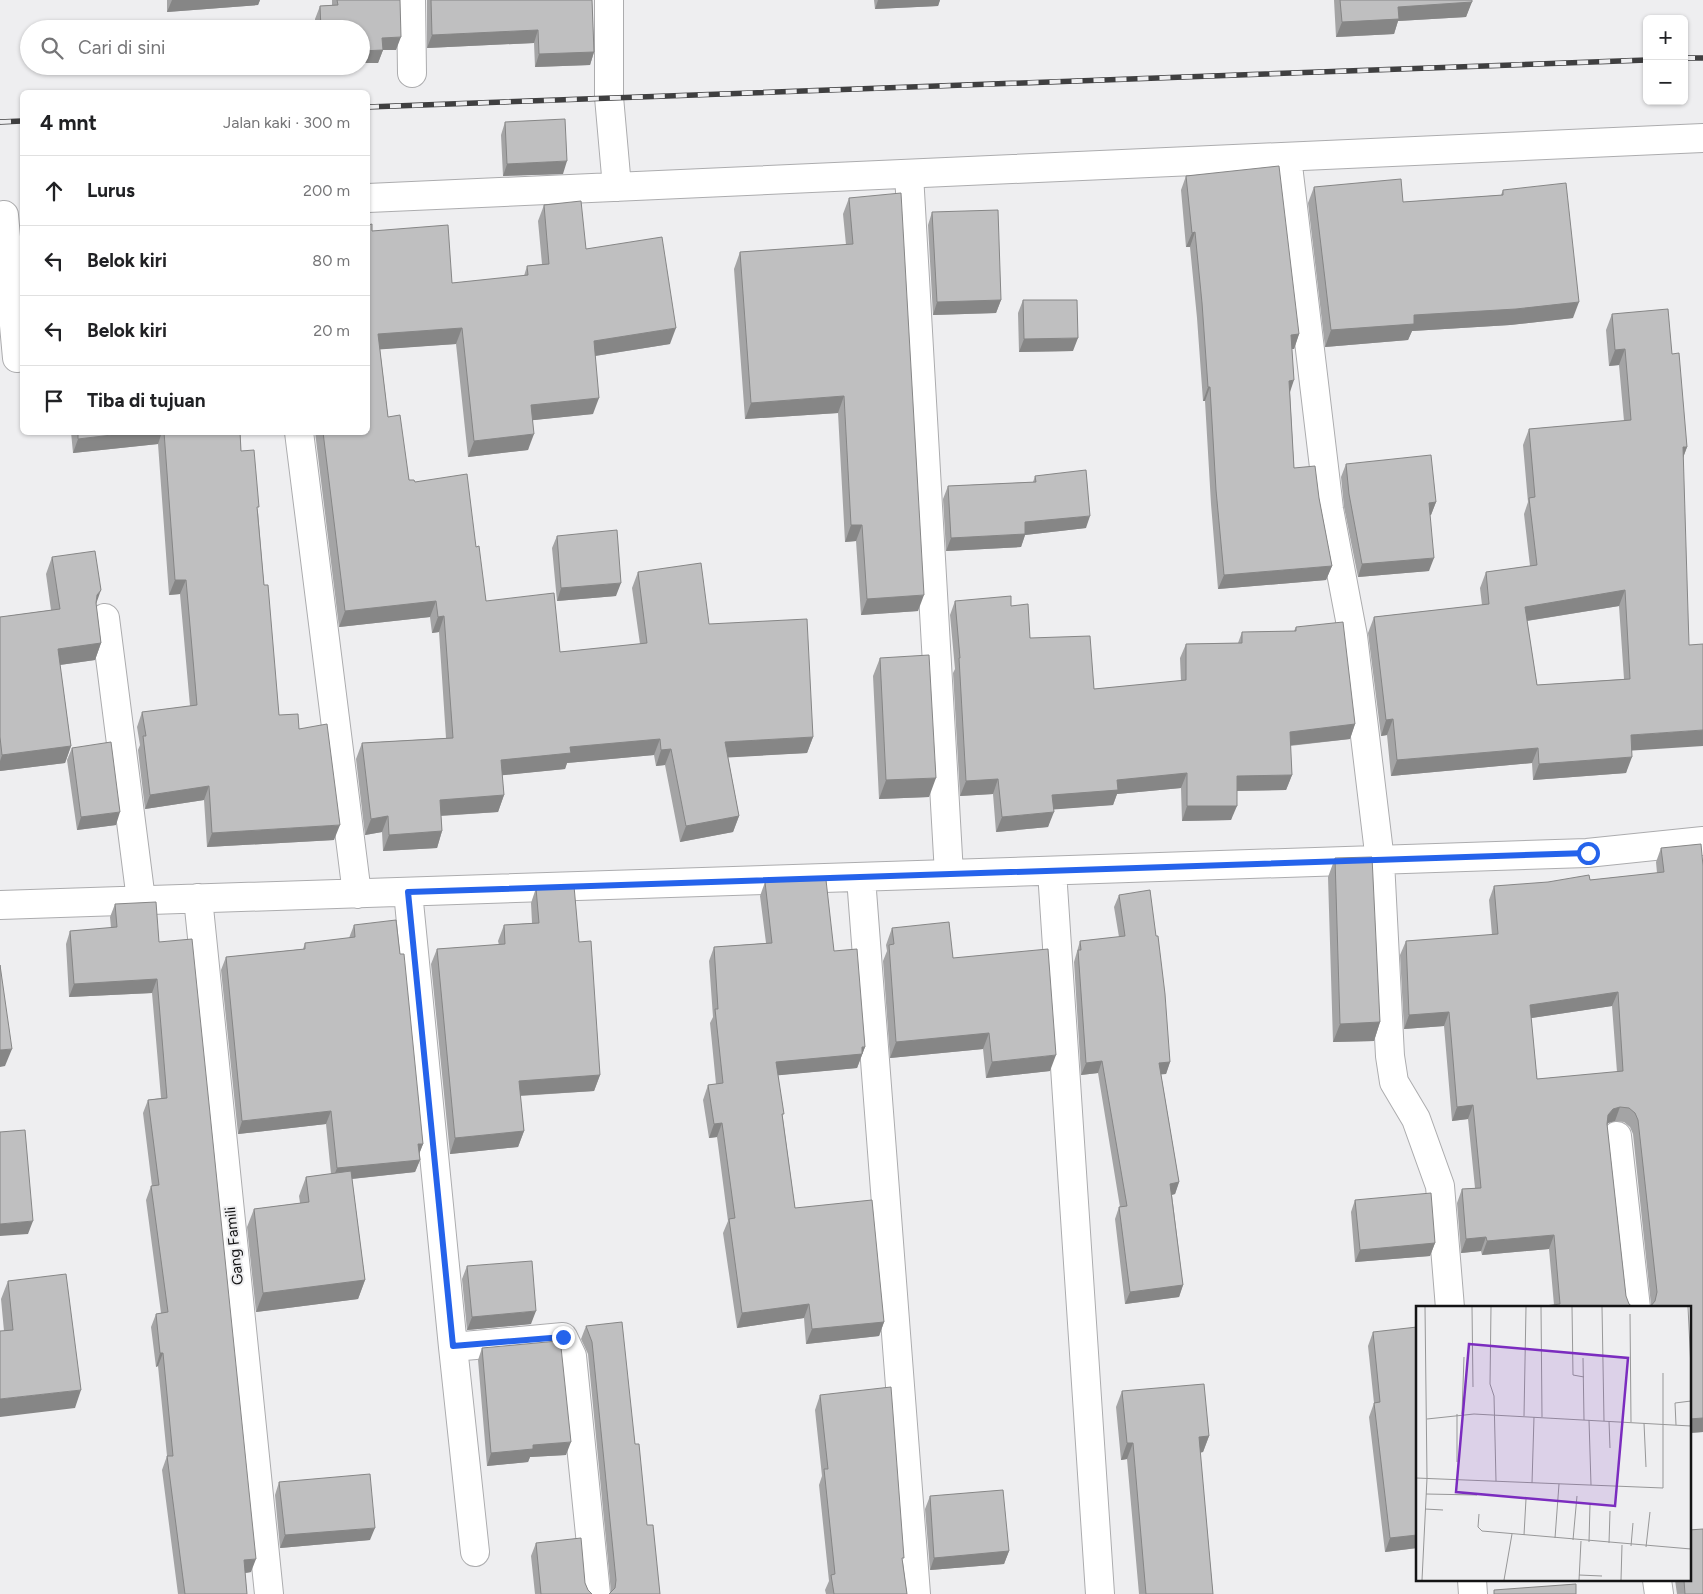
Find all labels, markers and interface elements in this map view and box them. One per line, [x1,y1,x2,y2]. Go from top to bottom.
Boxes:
map controls [1643,15,1688,105]
button: + [1643,15,1688,60]
search box [20,20,370,75]
icon: search [38,34,66,62]
text: Cari di sini [78,36,165,59]
button: − [1643,60,1688,105]
text: 4 mnt [40,110,97,135]
text: Jalan kaki · 300 m [223,113,350,132]
icon: ahead [40,177,68,205]
text: Lurus [87,179,135,202]
text: 200 m [303,181,350,200]
icon: left [40,247,68,275]
text: Belok kiri [87,249,167,272]
text: 80 m [312,251,350,270]
icon: left [40,317,68,345]
text: Belok kiri [87,319,167,342]
text: 20 m [313,321,350,340]
icon: arrive [40,387,68,415]
text: Tiba di tujuan [87,389,206,412]
route start [1577,842,1600,865]
street label: Gang Famili [221,1206,247,1286]
inset map [1416,1306,1690,1582]
route end [552,1326,575,1349]

